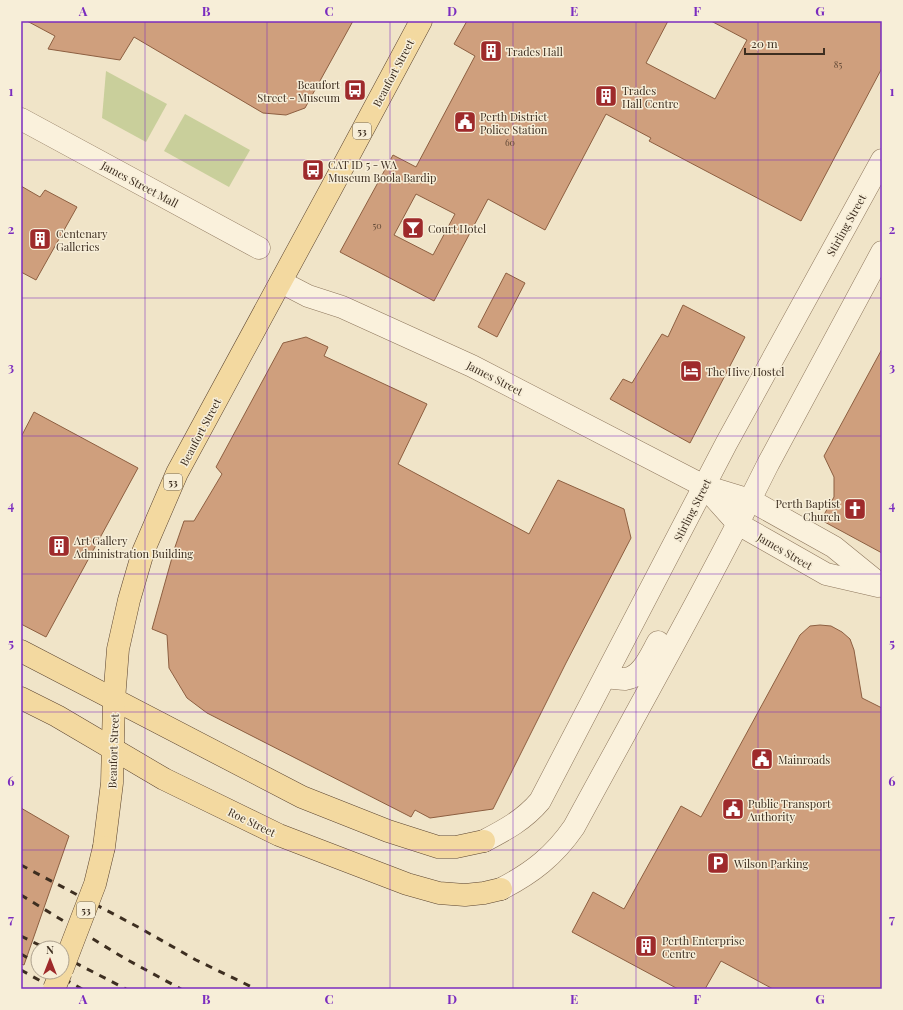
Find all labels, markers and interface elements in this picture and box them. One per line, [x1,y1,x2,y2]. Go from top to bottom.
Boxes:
text: A [78,2,88,19]
text: B [202,2,211,19]
text: C [324,2,334,19]
text: D [447,2,457,19]
text: E [570,2,578,19]
text: F [693,2,701,19]
text: G [815,2,825,19]
scale bar [745,30,824,56]
text: 20 m [751,35,778,51]
street label: Beaufort Street [369,36,417,109]
building icon: Trades Hall [478,38,504,64]
place label: Trades Hall [506,44,563,59]
house number: 85 [834,58,842,70]
place label: Beaufort Street - Museum [257,77,340,105]
bus stop icon: Beaufort Street - Museum [342,77,368,103]
text: 1 [9,82,14,99]
text: 1 [890,82,895,99]
building icon: Trades Hall Centre [593,83,619,109]
place label: Trades Hall Centre [622,83,679,111]
public building icon: Perth District Police Station [452,109,478,135]
place label: Perth District Police Station [480,109,548,137]
road number: 53 [353,123,371,139]
house number: 60 [505,136,515,148]
street label: James Street Mall [98,157,181,211]
bus stop icon: CAT ID 5 - WA Museum Boola Bardip [300,157,326,183]
place label: CAT ID 5 - WA Museum Boola Bardip [328,157,436,185]
street label: Stirling Street [823,191,869,259]
bar icon: Court Hotel [400,215,426,241]
house number: 50 [372,219,382,231]
text: 2 [8,220,15,237]
text: 2 [889,220,896,237]
place label: Court Hotel [428,221,486,236]
building icon: Centenary Galleries [27,226,53,252]
place label: Centenary Galleries [56,226,108,254]
street label: James Street [463,357,526,399]
text: 3 [8,358,14,375]
hotel icon: The Hive Hostel [678,358,704,384]
text: 3 [889,358,895,375]
place label: The Hive Hostel [706,364,784,379]
street label: Beaufort Street [176,395,224,468]
road number: 53 [164,474,182,490]
street label: Stirling Street [670,476,714,544]
text: 4 [8,496,15,513]
place label: Perth Baptist Church [775,496,841,524]
church icon: Perth Baptist Church [842,496,868,522]
text: 4 [889,496,896,513]
street label: James Street [754,529,815,573]
building icon: Art Gallery Administration Building [46,533,72,559]
place label: Art Gallery Administration Building [73,533,193,561]
text: 5 [8,634,14,651]
text: 5 [889,634,895,651]
street label: Beaufort Street [104,713,122,789]
public building icon: Mainroads [749,746,775,772]
place label: Mainroads [778,752,830,767]
text: 6 [7,772,15,789]
text: 6 [888,772,896,789]
public building icon: Public Transport Authority [720,796,746,822]
place label: Public Transport Authority [747,796,831,824]
street label: Roe Street [226,804,278,840]
parking icon: Wilson Parking [705,850,731,876]
place label: Wilson Parking [733,856,809,871]
road number: 53 [77,902,95,918]
text: 7 [8,910,14,927]
text: 7 [889,910,895,927]
building icon: Perth Enterprise Centre [633,933,659,959]
place label: Perth Enterprise Centre [662,933,745,961]
north arrow [30,940,70,980]
text: N [46,942,54,957]
text: A [78,990,88,1007]
text: B [202,990,211,1007]
text: C [324,990,334,1007]
text: D [447,990,457,1007]
text: E [570,990,578,1007]
text: F [693,990,701,1007]
text: G [815,990,825,1007]

